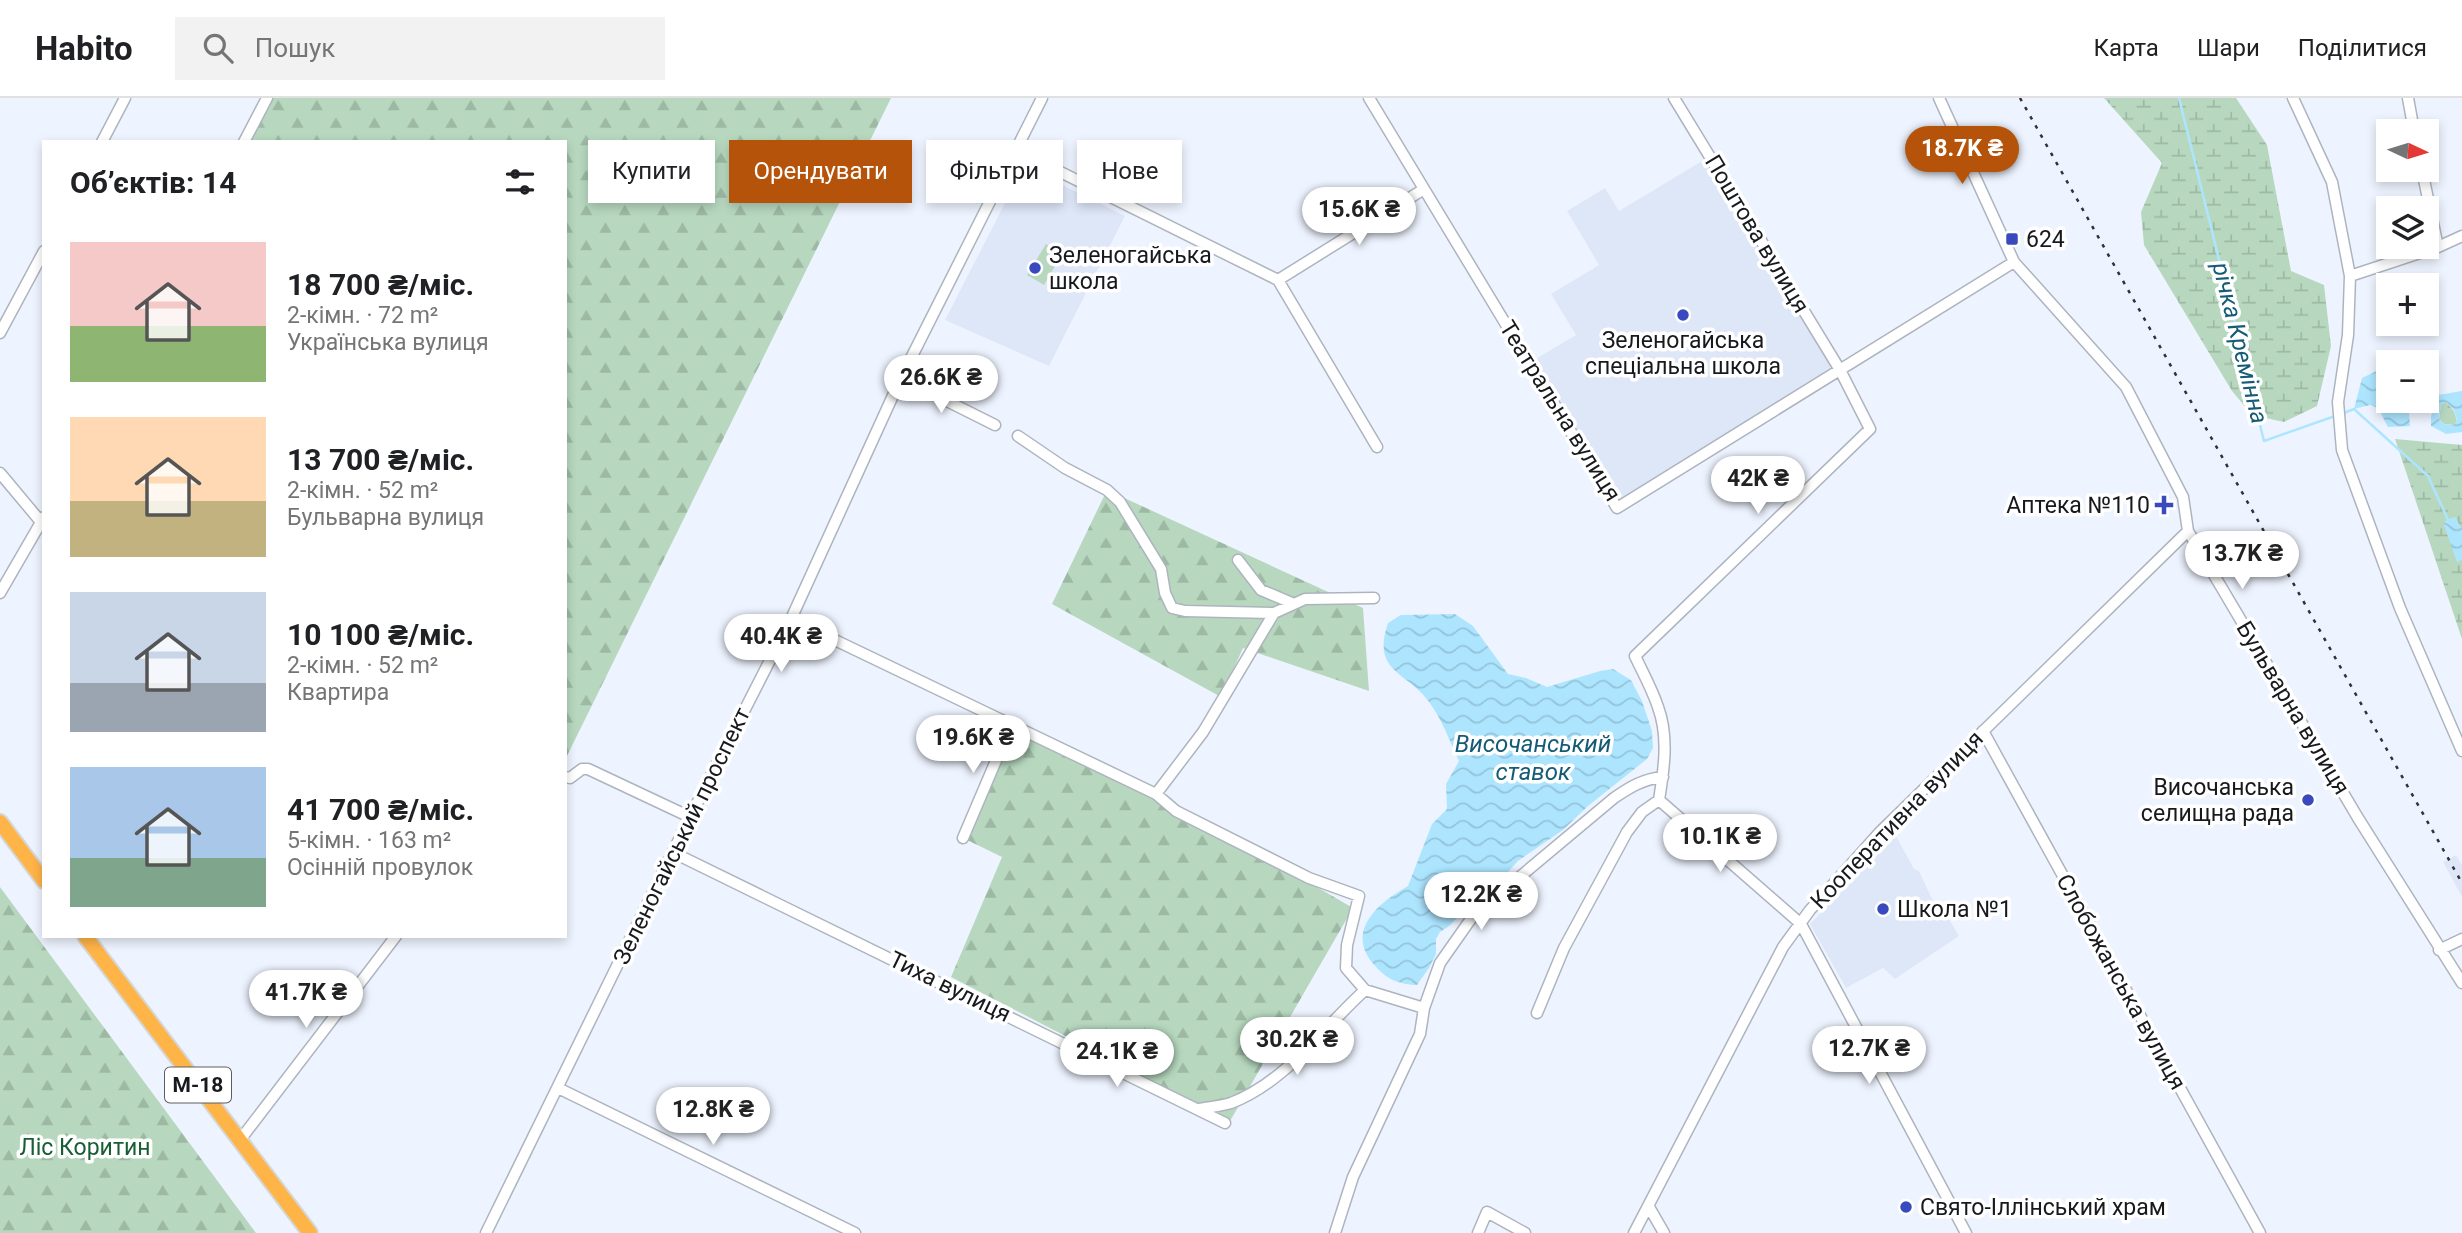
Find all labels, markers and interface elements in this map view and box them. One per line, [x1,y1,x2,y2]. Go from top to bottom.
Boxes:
search box [175,17,665,80]
text: Habito [35,29,133,68]
icon: search [199,29,237,67]
text: Пошук [255,33,335,63]
text: Карта [2093,34,2159,62]
text: Шари [2197,34,2260,62]
text: Поділитися [2298,34,2427,62]
north arrow [2376,119,2440,182]
map controls [2376,119,2439,413]
pin: 18.7K ₴ [1897,126,2027,186]
text: 18.7K ₴ [1921,135,2003,162]
chip: Купити [588,140,715,203]
chip: Орендувати [729,140,912,203]
chip: Фільтри [926,140,1063,203]
chip: Нове [1077,140,1182,203]
street label: Поштова вулиця [1699,150,1815,318]
icon: filters [501,163,539,201]
text: Об’єктів: 14 [70,165,236,200]
pin: 15.6K ₴ [1294,188,1424,247]
text: 15.6K ₴ [1318,196,1400,223]
button: layers [2376,196,2439,259]
place label: 624 [2026,226,2065,253]
marker: 624 [2004,231,2020,247]
place label: Зеленогайська школа [1049,242,1212,295]
water label: річка Кремінна [2206,259,2274,426]
marker: Зеленогайська школа [1027,260,1043,276]
text: 18 700 ₴/міс. [287,267,474,302]
icon: home [126,270,210,354]
button: + [2376,273,2439,336]
text: 2-кімн. · 72 m² [287,302,438,329]
marker: Зеленогайська спеціальна школа [1675,307,1691,323]
street label: Театральна вулиця [1494,316,1626,506]
place label: Зеленогайська спеціальна школа [1585,327,1781,380]
text: Українська вулиця [287,329,489,356]
button: − [2376,350,2439,413]
pin: 26.6K ₴ [876,356,1006,415]
text: 26.6K ₴ [900,364,982,391]
text: 13 700 ₴/міс. [287,442,474,477]
icon: home [126,445,210,529]
pin: 42K ₴ [1709,456,1807,516]
text: 42K ₴ [1727,465,1789,492]
text: 2-кімн. · 52 m² [287,477,438,504]
place label: Аптека №110 [2006,492,2150,519]
marker: Аптека №110 [2156,497,2172,513]
text: Бульварна вулиця [287,504,484,531]
pin: 13.7K ₴ [2177,532,2307,591]
text: 13.7K ₴ [2201,540,2283,567]
pin: 40.4K ₴ [716,614,846,674]
text: 10 100 ₴/міс. [287,617,474,652]
street label: Бульварна вулиця [2231,617,2355,799]
icon: home [126,620,210,704]
text: 40.4K ₴ [740,623,822,650]
text: 2-кімн. · 52 m² [287,652,438,679]
text: Квартира [287,679,389,706]
street label: Зеленогайський проспект [608,703,756,969]
pin: 19.6K ₴ [908,716,1038,775]
text: 19.6K ₴ [932,724,1014,751]
street label: Кооперативна вулиця [1805,725,1989,915]
water label: Височанський ставок [1455,730,1611,786]
place label: Височанська селищна рада [2141,774,2294,827]
text: 41 700 ₴/міс. [287,792,474,827]
marker: Височанська селищна рада [2300,792,2316,808]
icon: home [126,795,210,879]
pin: 10.1K ₴ [1655,814,1785,874]
text: 10.1K ₴ [1679,823,1761,850]
text: 5-кімн. · 163 m² [287,827,451,854]
text: Осінній провулок [287,854,473,881]
street label: Слобожанська вулиця [2051,870,2191,1094]
pin: 12.2K ₴ [1416,872,1546,932]
text: 12.2K ₴ [1440,881,1522,908]
place label: Школа №1 [1897,896,2012,923]
marker: Школа №1 [1875,901,1891,917]
street label: Тиха вулиця [885,946,1015,1028]
pin: 41.7K ₴ [241,970,371,1030]
text: 41.7K ₴ [265,979,347,1006]
pin: 30.2K ₴ [1232,1018,1362,1077]
text: 30.2K ₴ [1256,1026,1338,1053]
pin: 12.7K ₴ [1804,1026,1934,1086]
pin: 24.1K ₴ [1052,1030,1182,1089]
text: 12.7K ₴ [1828,1035,1910,1062]
text: 24.1K ₴ [1076,1038,1158,1065]
road number: М-18 [165,1068,231,1102]
pin: 12.8K ₴ [648,1088,778,1147]
text: 12.8K ₴ [672,1096,754,1123]
park label: Ліс Коритин [19,1134,151,1161]
place label: Свято-Іллінський храм [1920,1194,2166,1221]
marker: Свято-Іллінський храм [1898,1199,1914,1215]

